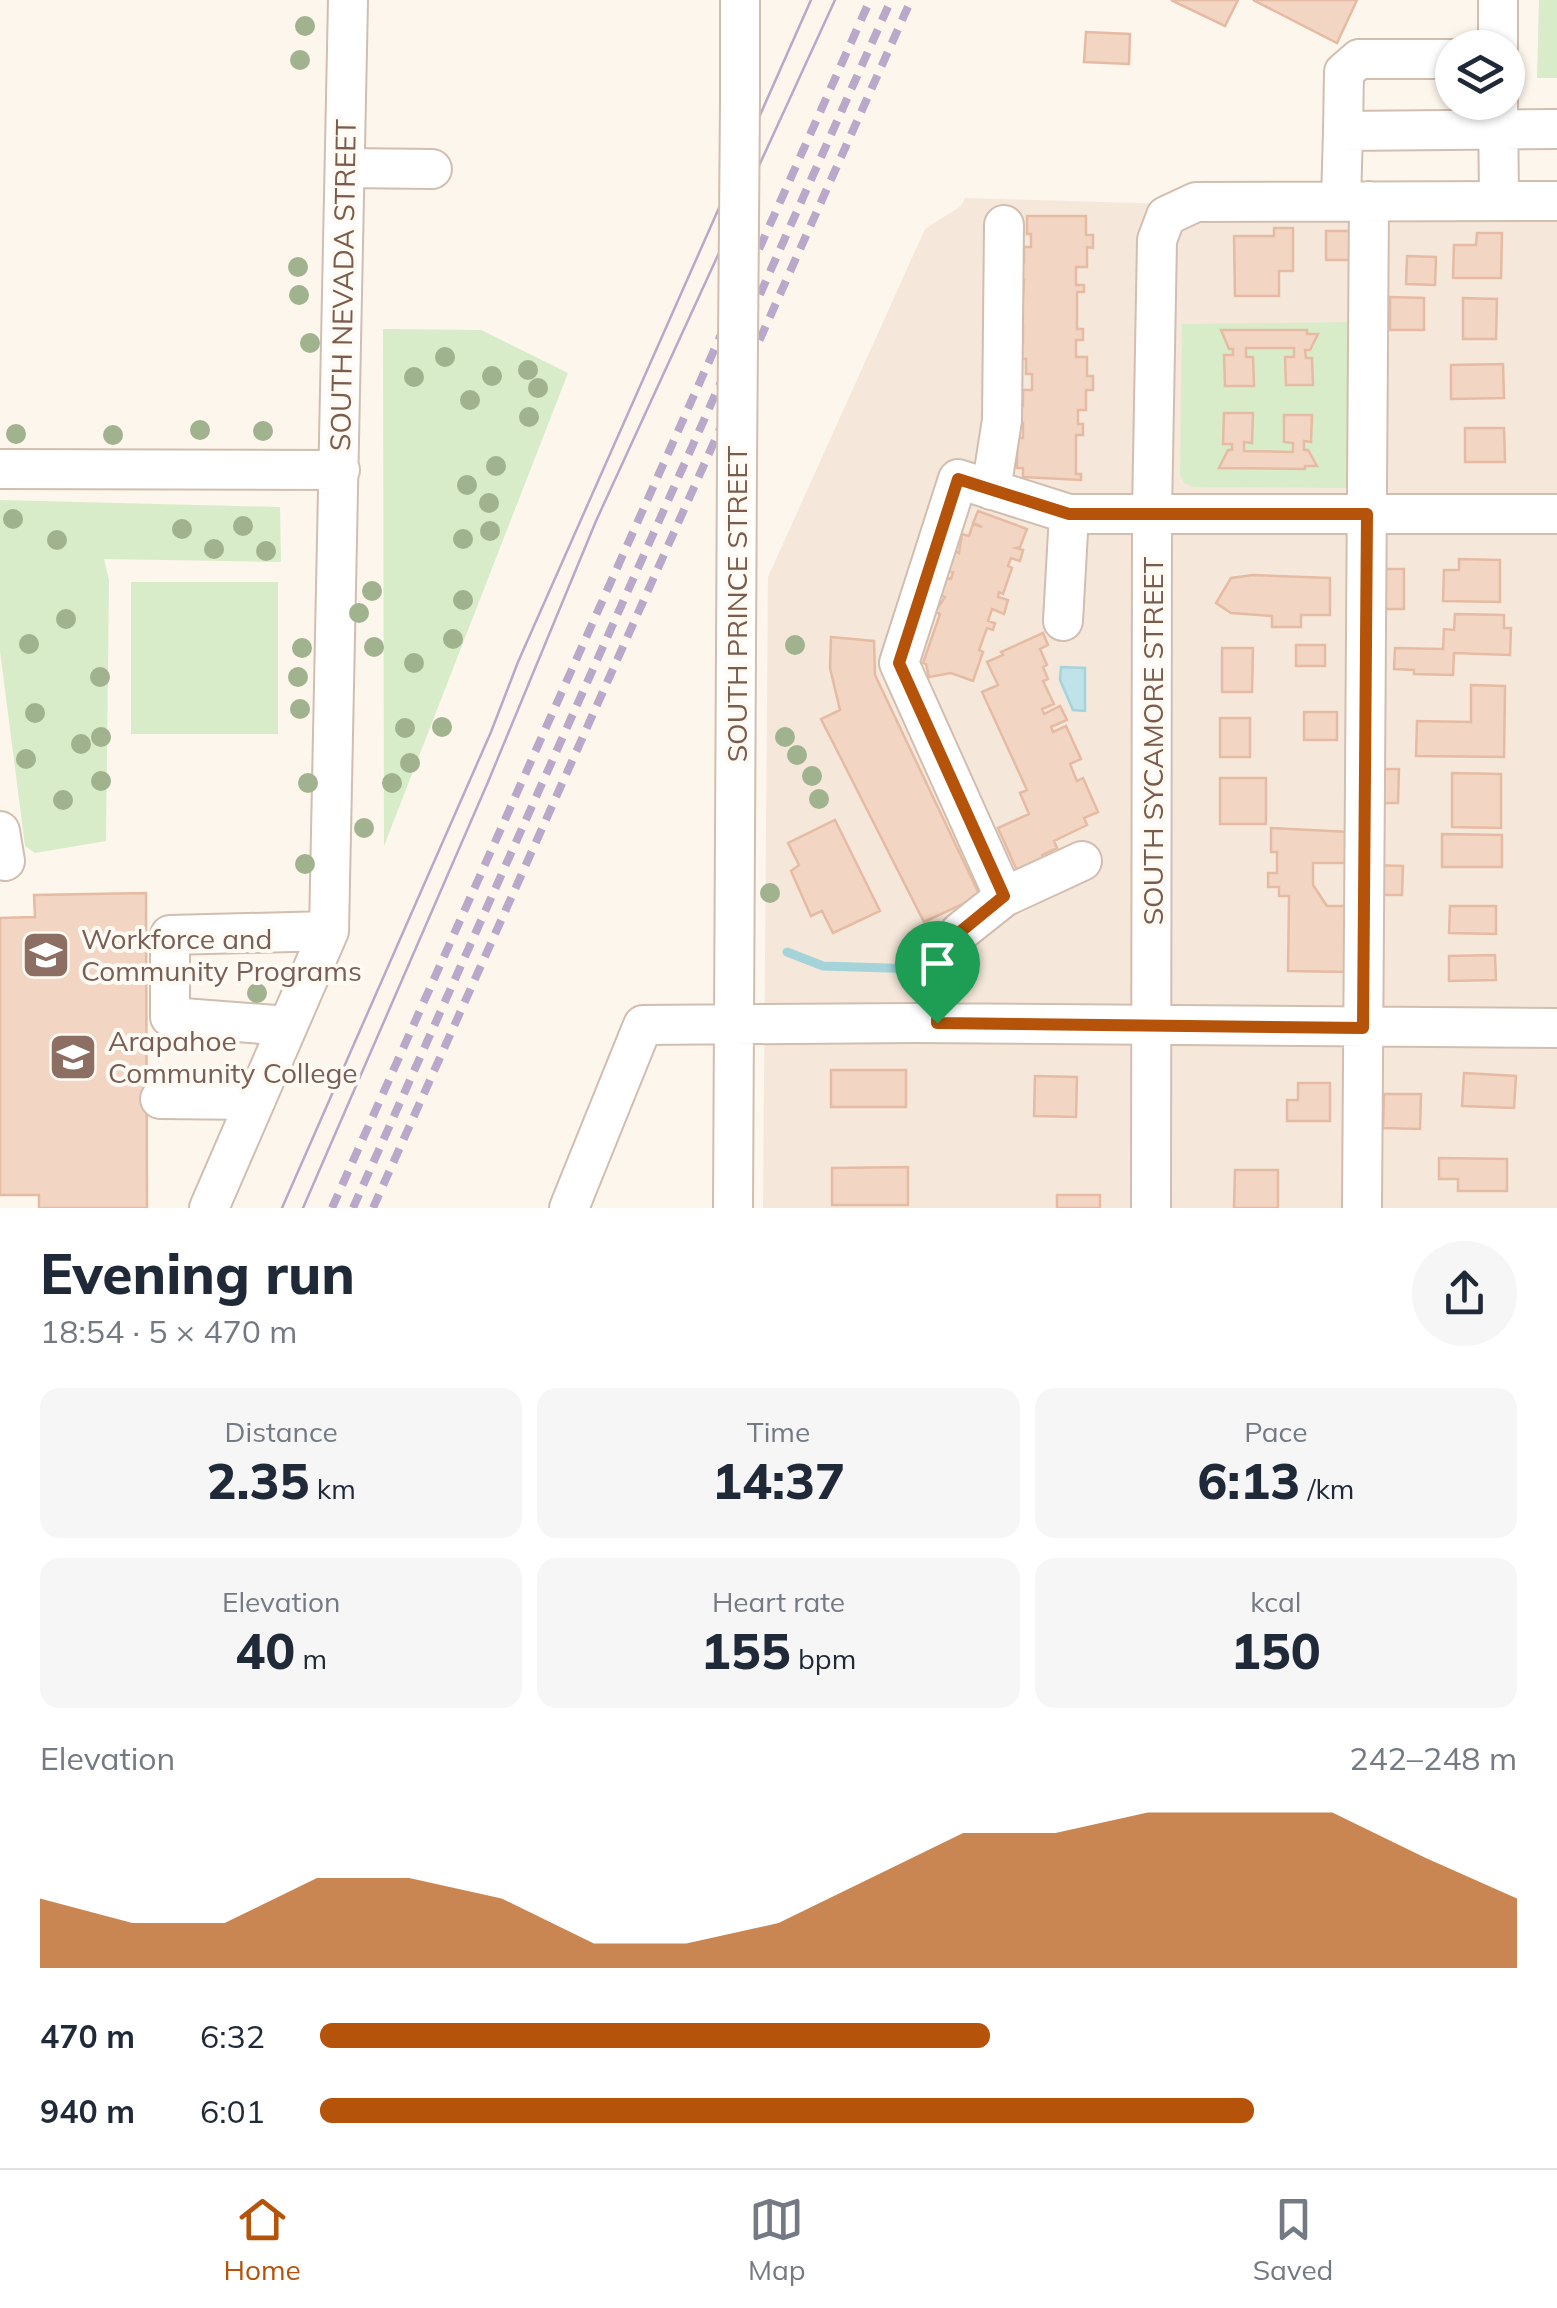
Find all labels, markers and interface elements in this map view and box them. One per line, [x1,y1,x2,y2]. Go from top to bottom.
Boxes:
map controls [1435,30,1525,120]
button: layers [1435,30,1525,120]
street label: SOUTH NEVADA STREET [322,119,363,451]
street label: SOUTH PRINCE STREET [719,446,754,762]
street label: SOUTH SYCAMORE STREET [1135,557,1170,925]
place label: Workforce and Community Programs [81,921,362,988]
pin [895,921,980,1024]
school or university icon: Workforce and Community Programs [20,929,72,981]
icon: arrive [910,936,965,991]
place label: Arapahoe Community College [108,1023,358,1090]
school or university icon: Arapahoe Community College [47,1031,99,1083]
text: Evening run [40,1239,355,1308]
button: share [1412,1241,1517,1346]
text: 18:54 · 5 × 470 m [40,1311,297,1351]
text: Distance [225,1414,338,1449]
text: Time [747,1414,810,1449]
text: Pace [1244,1414,1307,1449]
text: 2.35 [207,1449,310,1512]
text: 14:37 [712,1449,845,1512]
text: 6:13 [1197,1449,1300,1512]
text: km [310,1471,356,1506]
text: /km [1300,1471,1354,1506]
text: Elevation [222,1584,340,1619]
text: Heart rate [712,1584,845,1619]
text: kcal [1250,1584,1301,1619]
text: 40 [235,1619,295,1682]
text: 155 [701,1619,791,1682]
text: 150 [1231,1619,1321,1682]
text: m [295,1641,327,1676]
text: bpm [791,1641,856,1676]
text: Elevation [40,1738,175,1778]
text: 242–248 m [1349,1738,1517,1778]
text: 470 m [40,2016,135,2056]
text: 6:32 [200,2016,265,2056]
text: 940 m [40,2091,135,2131]
text: 6:01 [200,2091,265,2131]
tab: Home [224,2192,301,2287]
tab: Map [748,2192,806,2287]
tab: Saved [1253,2192,1333,2287]

